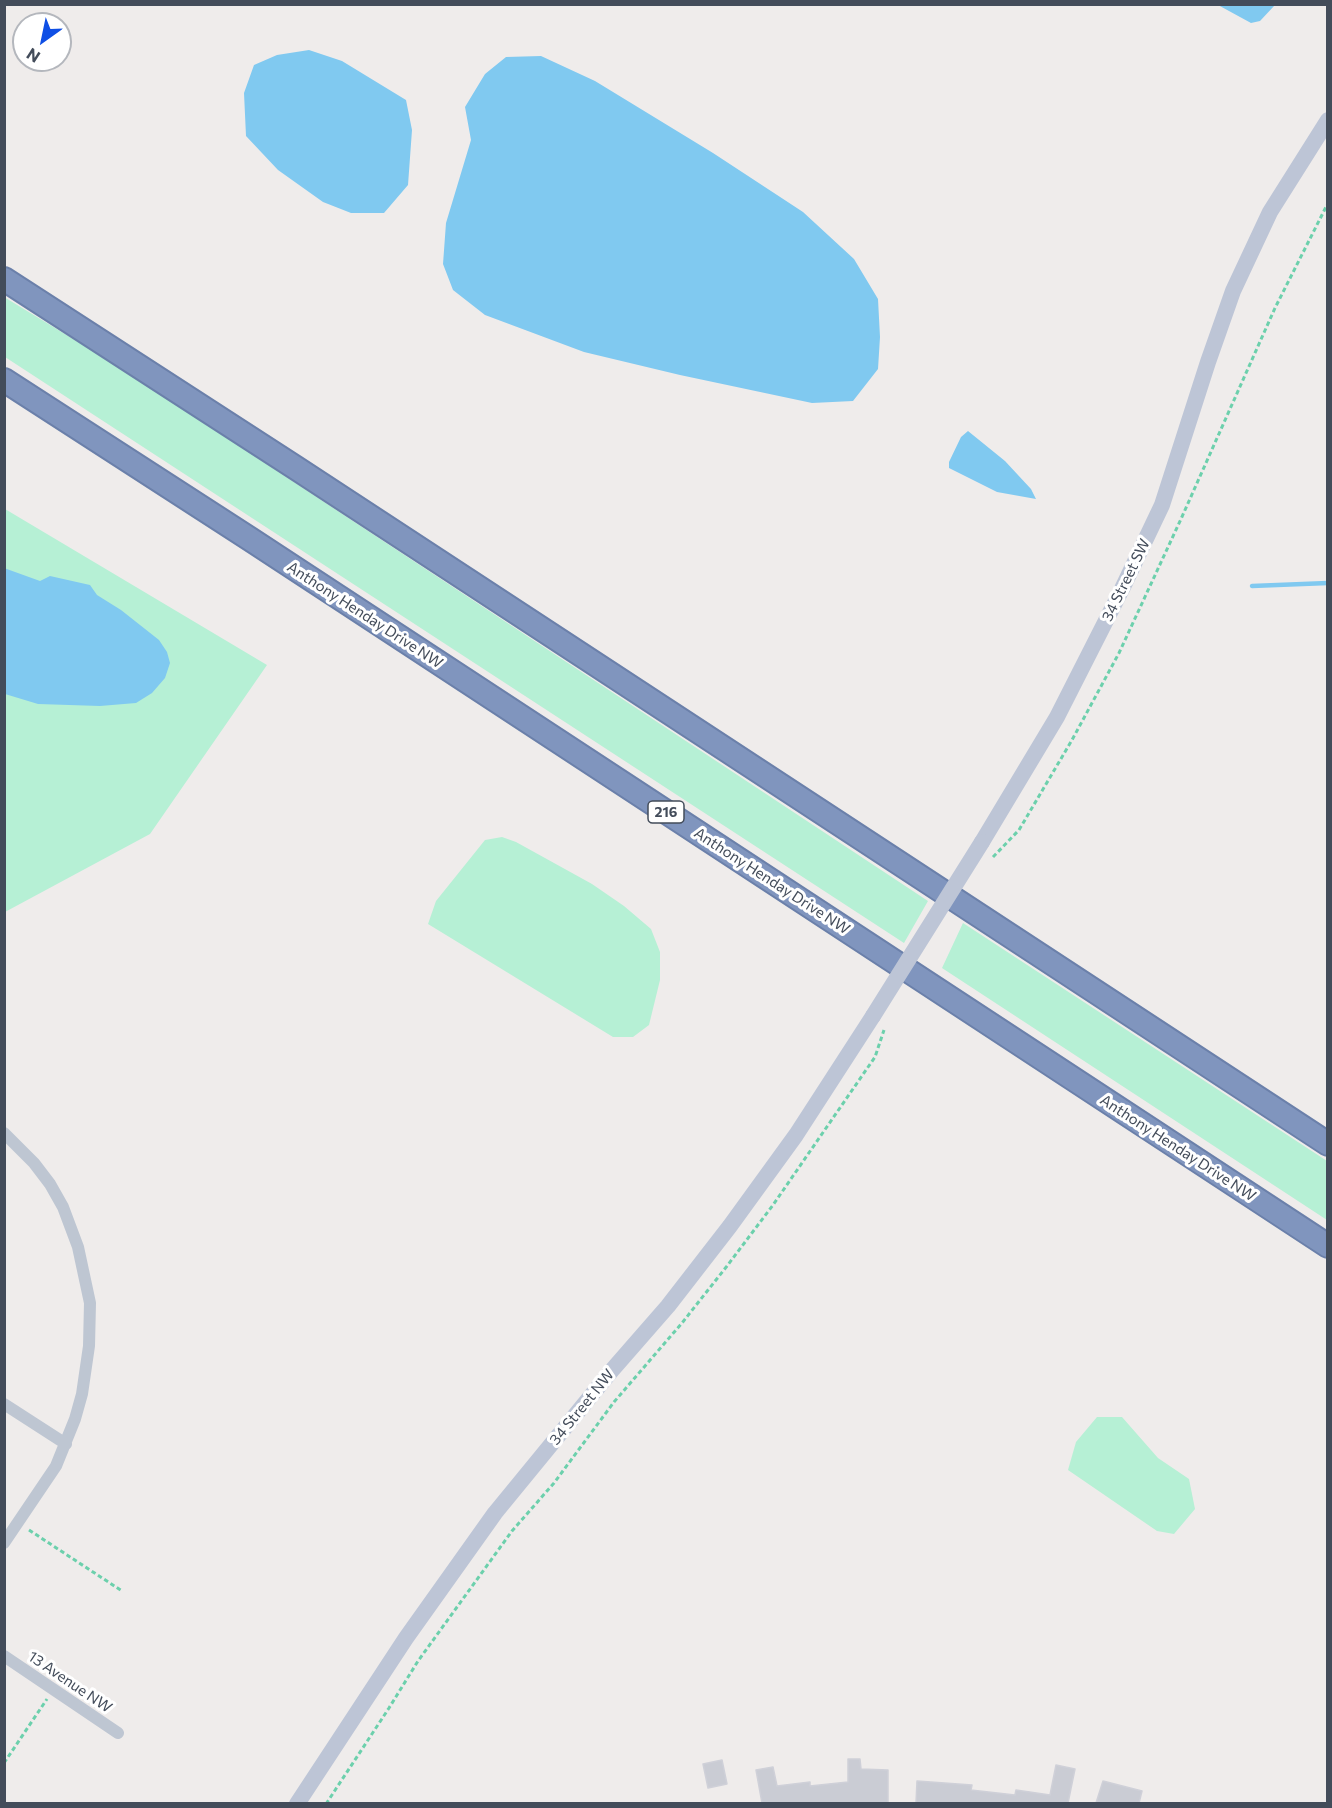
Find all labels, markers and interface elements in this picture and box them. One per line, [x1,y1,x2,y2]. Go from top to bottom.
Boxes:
north arrow [12,12,72,72]
text: N [23,45,43,67]
street label: 34 Street SW [1098,536,1154,624]
street label: Anthony Henday Drive NW [284,558,446,672]
road number: 216 [648,801,684,823]
street label: Anthony Henday Drive NW [691,824,853,938]
street label: Anthony Henday Drive NW [1097,1091,1259,1205]
street label: 34 Street NW [546,1365,618,1449]
street label: 13 Avenue NW [25,1647,115,1717]

